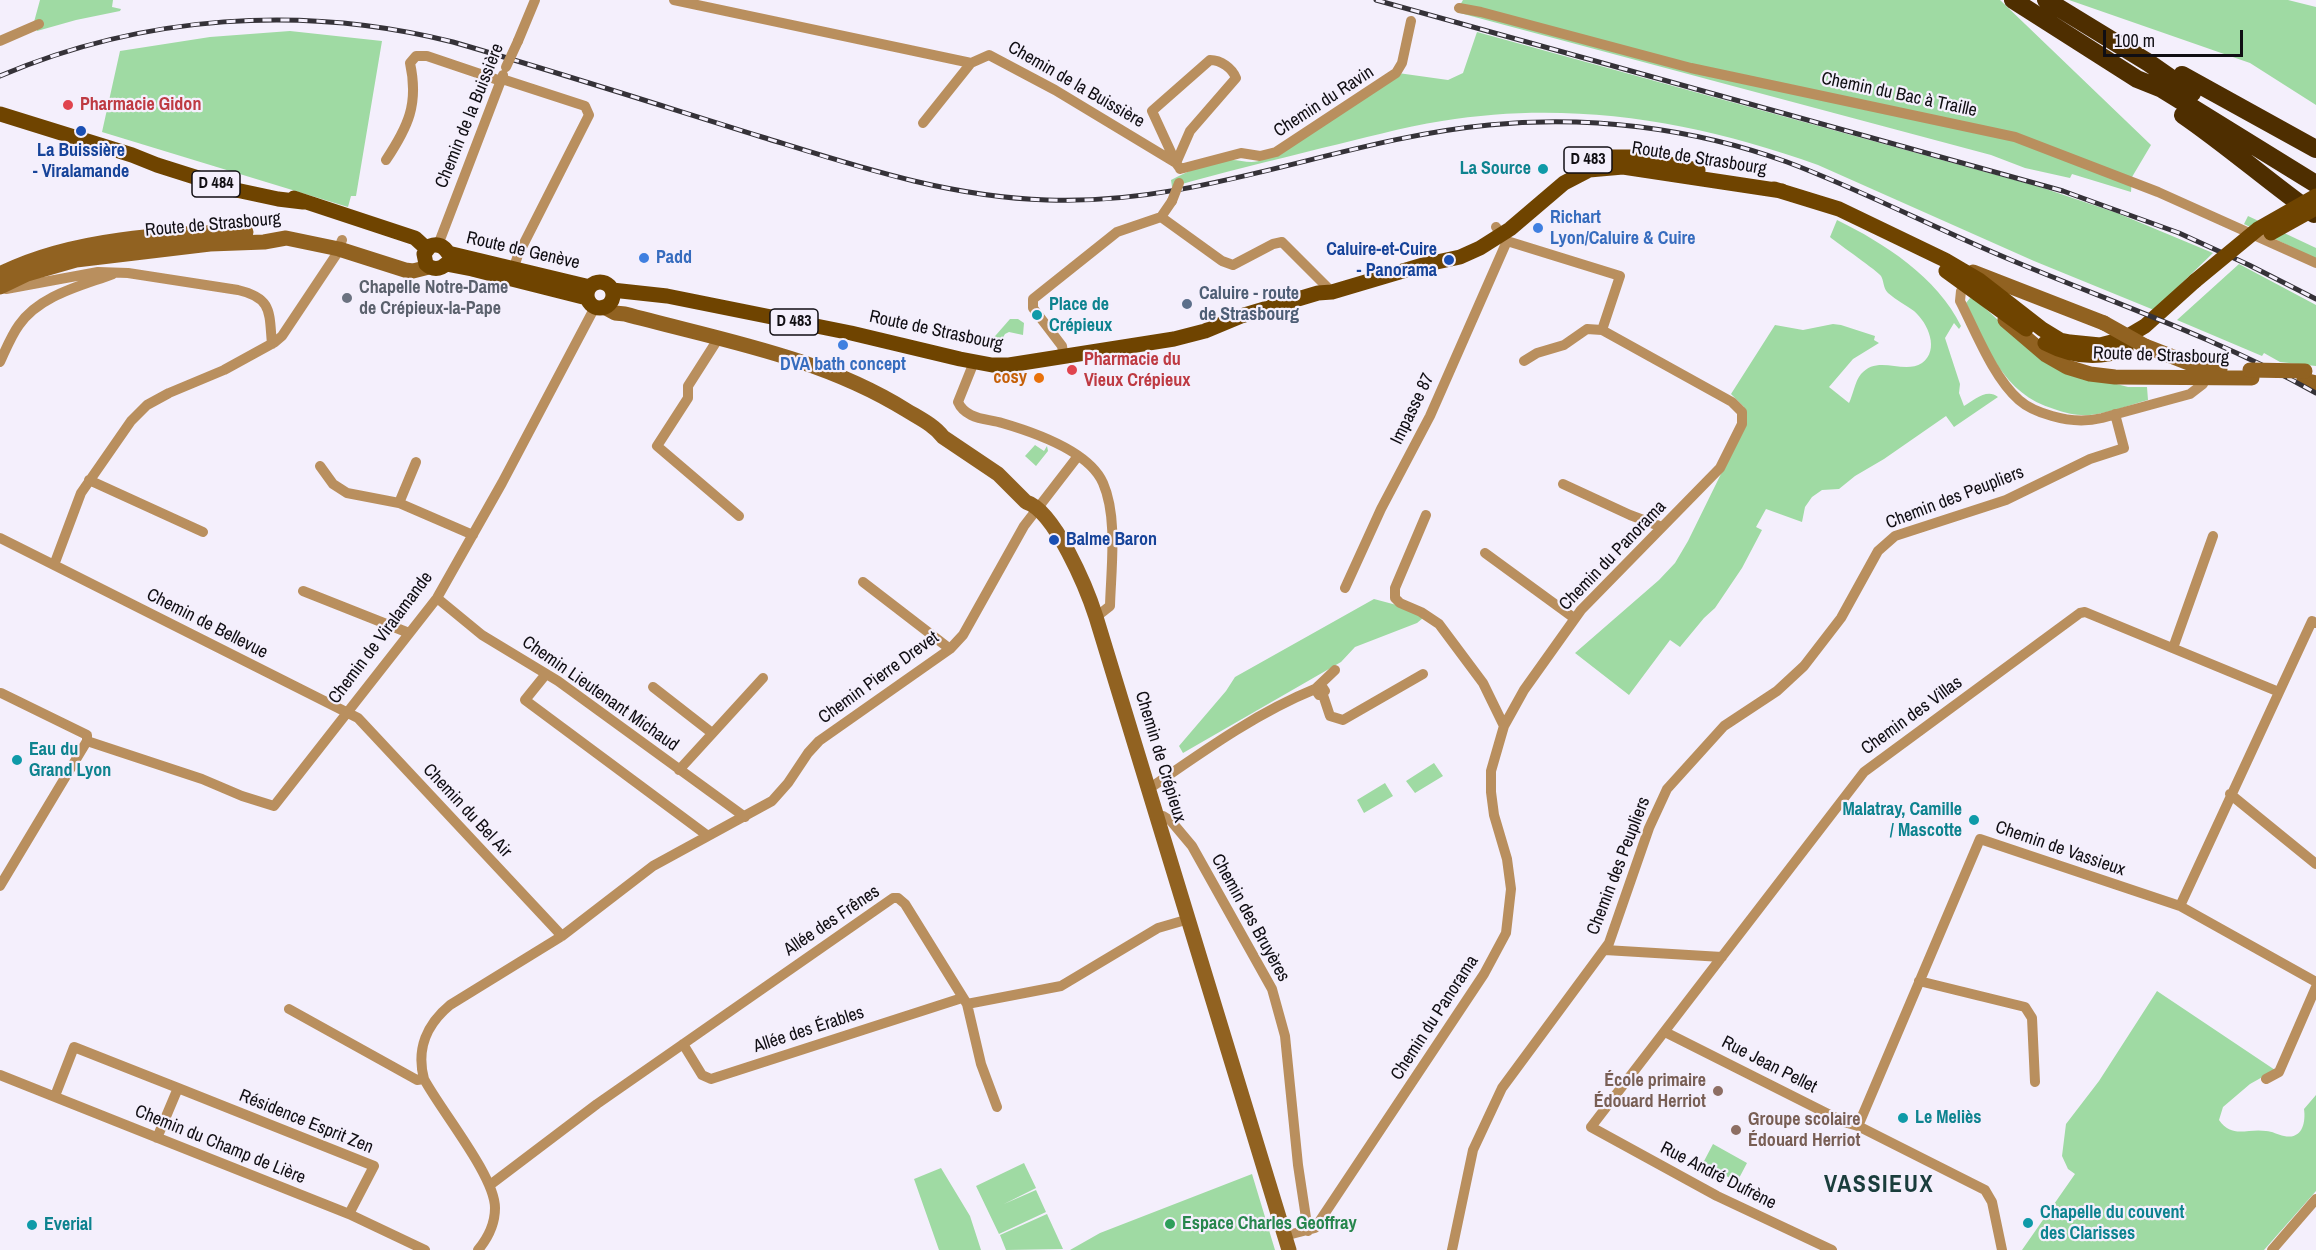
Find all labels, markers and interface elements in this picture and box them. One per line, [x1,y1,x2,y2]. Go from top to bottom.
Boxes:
scale bar [2106,18,2246,56]
text: 100 m [2114,28,2155,53]
street label: Chemin de la Buissière [1004,37,1148,133]
street label: Chemin de la Buissière [431,40,509,192]
street label: Chemin du Ravin [1270,62,1378,142]
street label: Chemin du Bac à Traille [1819,68,1979,122]
place label: Pharmacie Gidon [80,94,201,116]
marker: Pharmacie Gidon [61,98,75,112]
marker: La Buissière - Viralamande [74,124,88,138]
street label: Route de Strasbourg [1630,138,1768,180]
place label: La Buissière - Viralamande [33,140,129,182]
road number: D 483 [1564,147,1612,173]
place label: La Source [1460,158,1531,180]
marker: La Source [1536,162,1550,176]
road number: D 484 [192,171,240,197]
place label: Richart Lyon/Caluire & Cuire [1550,207,1695,250]
street label: Route de Strasbourg [144,208,282,242]
marker: Richart Lyon/Caluire & Cuire [1531,221,1545,235]
street label: Route de Genève [464,227,582,275]
place label: Caluire-et-Cuire - Panorama [1326,239,1437,282]
place label: Padd [656,247,692,269]
marker: Padd [637,251,651,265]
marker: Caluire-et-Cuire - Panorama [1442,253,1456,267]
place label: Chapelle Notre-Dame de Crépieux-la-Pape [359,277,508,320]
place label: Caluire - route de Strasbourg [1199,283,1299,326]
marker: Chapelle Notre-Dame de Crépieux-la-Pape [340,291,354,305]
place label: Place de Crépieux [1049,294,1112,336]
marker: Caluire - route de Strasbourg [1180,297,1194,311]
street label: Route de Strasbourg [867,306,1005,356]
marker: Place de Crépieux [1030,308,1044,322]
road number: D 483 [770,309,818,335]
marker: DVA bath concept [836,338,850,352]
street label: Route de Strasbourg [2093,343,2229,369]
place label: Pharmacie du Vieux Crépieux [1084,349,1190,392]
place label: DVA bath concept [780,354,906,376]
marker: Pharmacie du Vieux Crépieux [1065,363,1079,377]
place label: cosy [993,367,1027,389]
street label: Impasse 87 [1387,370,1439,448]
marker: cosy [1032,371,1046,385]
street label: Chemin des Peupliers [1883,462,2027,534]
street label: Chemin du Panorama [1555,497,1671,615]
place label: Balme Baron [1066,529,1157,551]
marker: Balme Baron [1047,533,1061,547]
street label: Chemin de Viralamande [324,568,438,708]
street label: Chemin de Bellevue [143,584,271,664]
street label: Chemin Pierre Drevet [815,627,943,729]
street label: Chemin Lieutenant Michaud [518,632,682,756]
street label: Chemin des Villas [1857,672,1967,760]
street label: Chemin de Crépieux [1130,689,1190,825]
place label: Eau du Grand Lyon [29,739,111,782]
marker: Eau du Grand Lyon [10,753,24,767]
street label: Chemin du Bel Air [418,760,516,862]
street label: Chemin des Peupliers [1583,794,1655,938]
place label: Malatray, Camille / Mascotte [1842,799,1962,842]
marker: Malatray, Camille / Mascotte [1967,813,1981,827]
street label: Chemin de Vassieux [1992,817,2128,881]
street label: Chemin des Bruyères [1206,850,1294,986]
street label: Allée des Frênes [780,881,884,961]
street label: Chemin du Panorama [1387,952,1483,1084]
street label: Allée des Érables [751,1002,867,1058]
street label: Rue Jean Pellet [1718,1032,1820,1098]
place label: École primaire Édouard Herriot [1594,1070,1706,1112]
marker: École primaire Édouard Herriot [1711,1084,1725,1098]
street label: Résidence Esprit Zen [236,1085,376,1159]
street label: Chemin du Champ de Lière [132,1101,308,1189]
place label: Le Meliès [1915,1107,1981,1129]
place label: Groupe scolaire Édouard Herriot [1748,1109,1860,1152]
marker: Le Meliès [1896,1111,1910,1125]
marker: Groupe scolaire Édouard Herriot [1729,1123,1743,1137]
street label: Rue André Dufrène [1656,1138,1780,1214]
district label: VASSIEUX [1824,1172,1934,1200]
place label: Chapelle du couvent des Clarisses [2040,1202,2184,1244]
place label: Espace Charles Geoffray [1182,1213,1357,1235]
place label: Everial [44,1214,92,1236]
marker: Chapelle du couvent des Clarisses [2021,1216,2035,1230]
marker: Espace Charles Geoffray [1163,1217,1177,1231]
marker: Everial [25,1218,39,1232]

